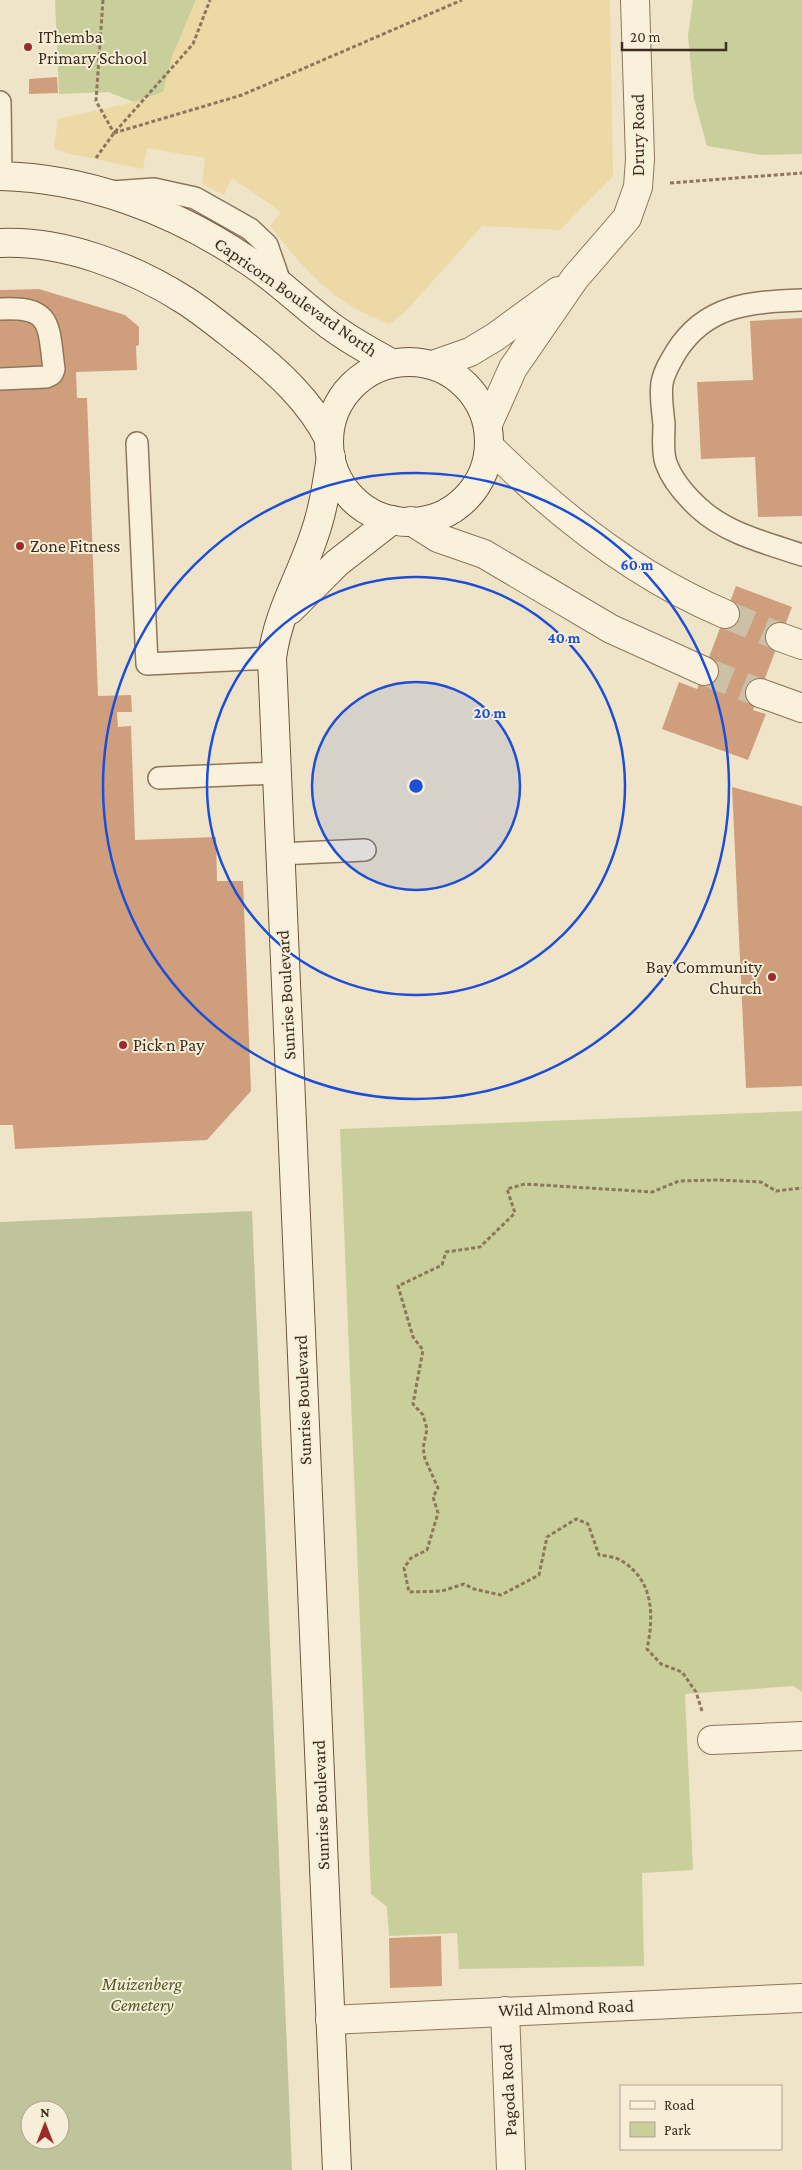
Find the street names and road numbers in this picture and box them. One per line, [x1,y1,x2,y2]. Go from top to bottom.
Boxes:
street label: Drury Road [628,93,648,176]
street label: Capricorn Boulevard North [211,233,382,361]
street label: Sunrise Boulevard [273,929,299,1060]
street label: Sunrise Boulevard [291,1334,315,1465]
street label: Sunrise Boulevard [309,1739,333,1870]
street label: Wild Almond Road [498,1996,635,2020]
street label: Pagoda Road [496,2043,520,2137]

